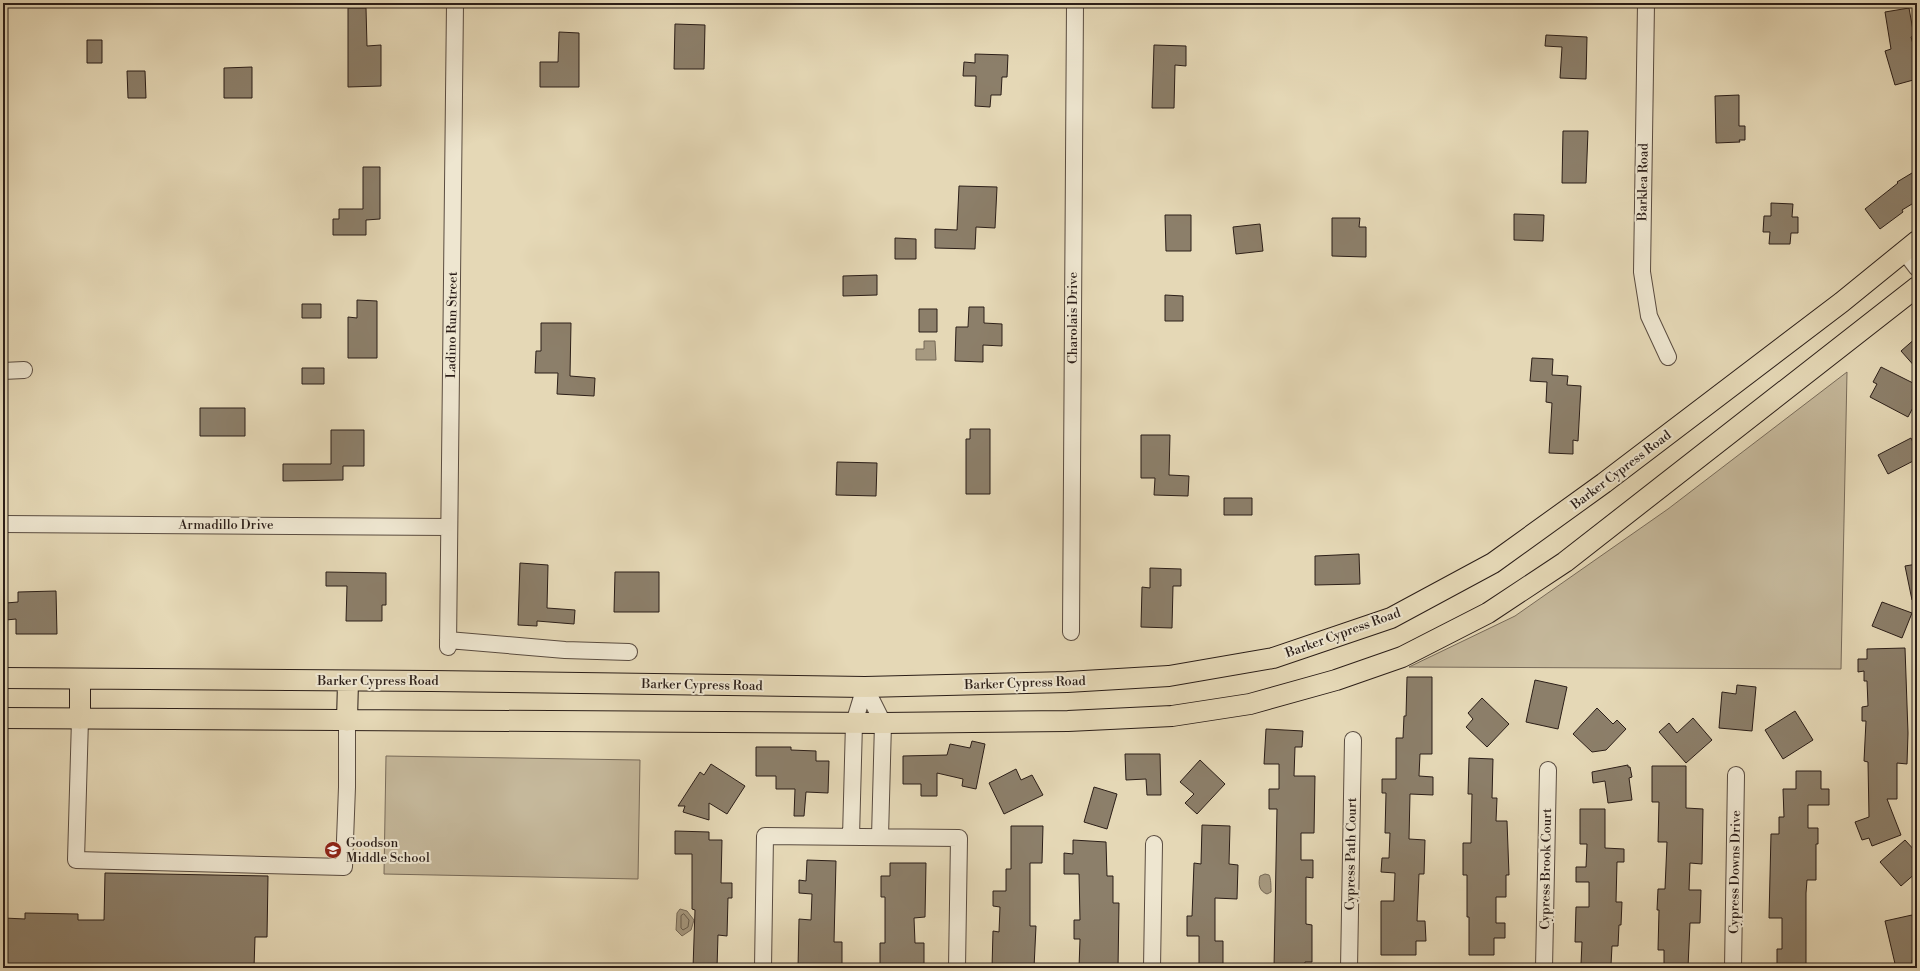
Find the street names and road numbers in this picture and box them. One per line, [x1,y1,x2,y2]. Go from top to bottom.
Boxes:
street label: Barklea Road [1634,142,1652,222]
street label: Ladino Run Street [443,271,461,378]
street label: Charolais Drive [1065,271,1081,364]
street label: Barker Cypress Road [1567,427,1675,514]
street label: Armadillo Drive [177,517,274,533]
street label: Barker Cypress Road [1282,604,1403,662]
street label: Barker Cypress Road [316,673,439,689]
street label: Barker Cypress Road [963,673,1087,693]
street label: Barker Cypress Road [640,676,763,694]
street label: Cypress Path Court [1342,797,1360,911]
street label: Cypress Brook Court [1537,808,1555,930]
street label: Cypress Downs Drive [1726,809,1744,934]

